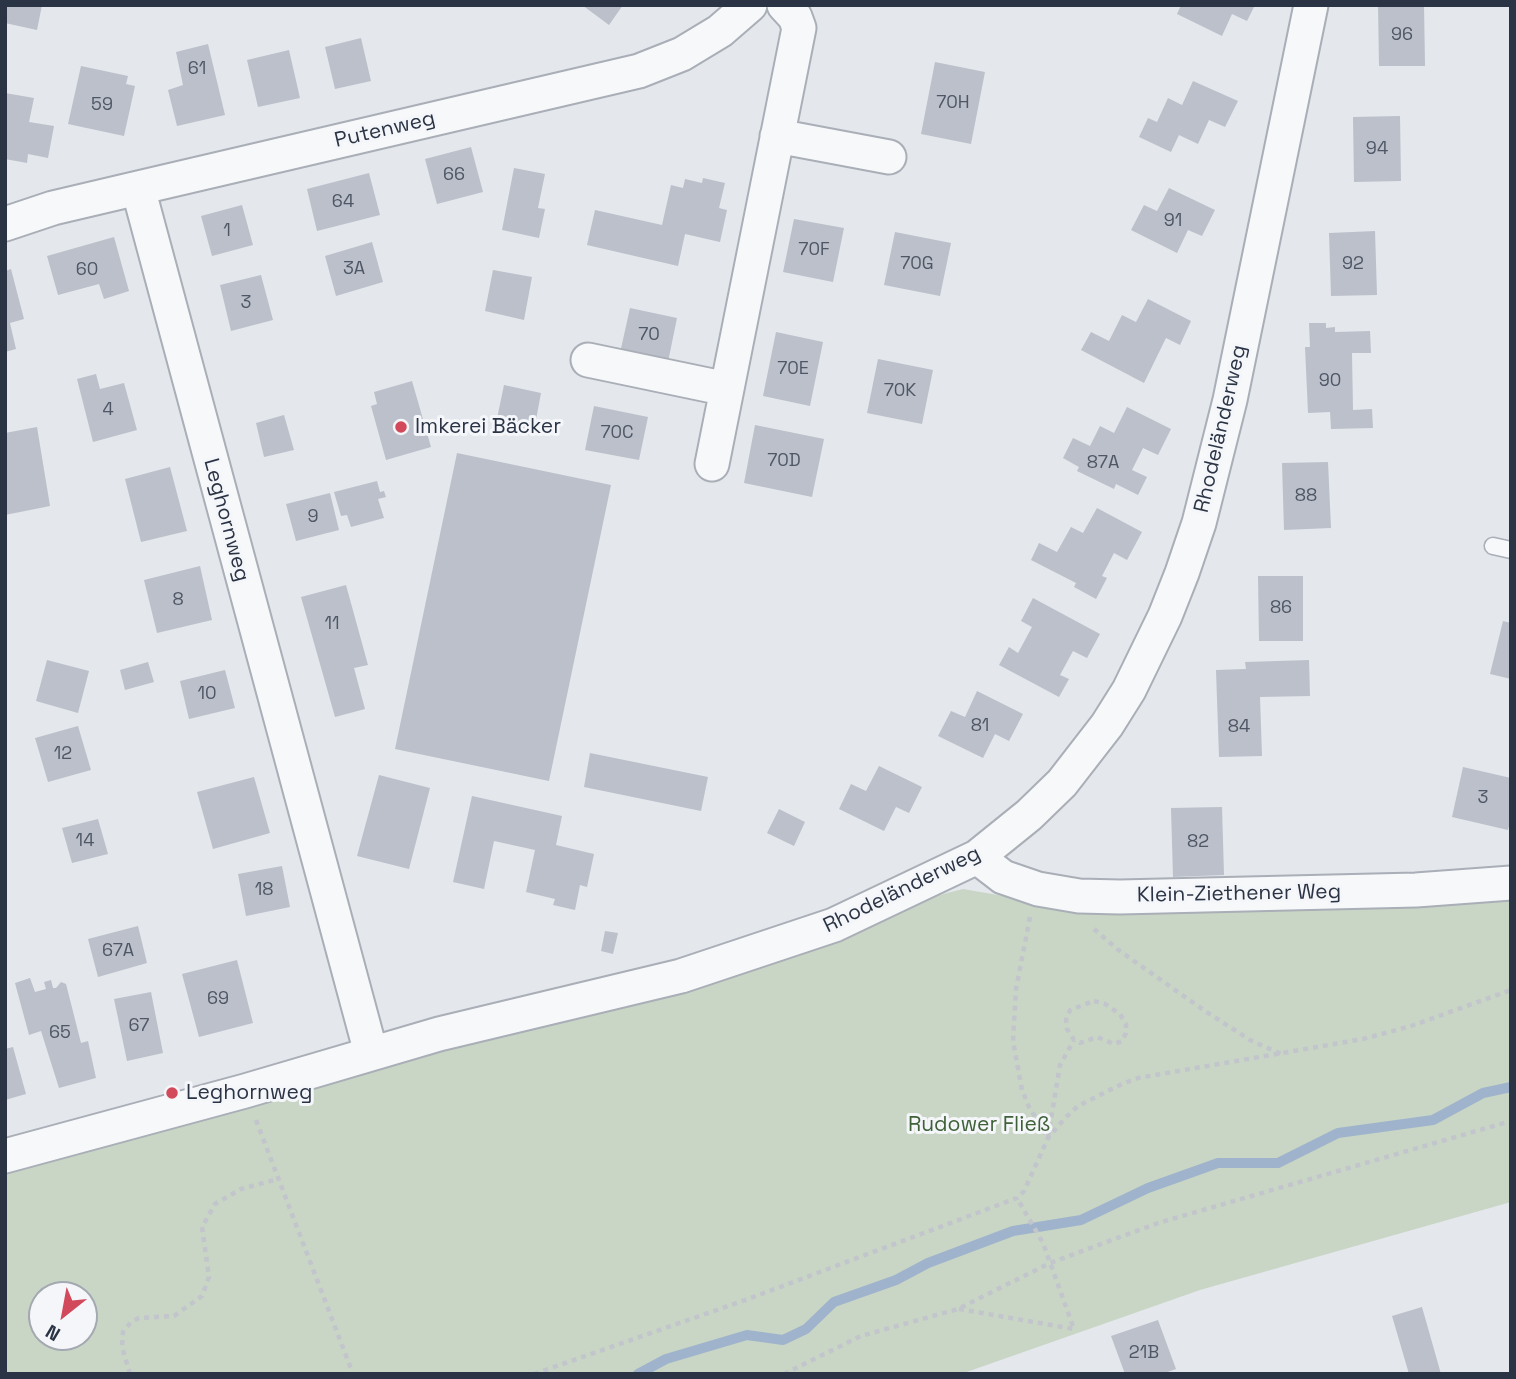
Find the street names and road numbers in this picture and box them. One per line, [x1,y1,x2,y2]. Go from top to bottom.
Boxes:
street label: Putenweg [332,106,438,154]
street label: Rhodeländerweg [1189,343,1253,515]
street label: Leghornweg [197,456,255,584]
street label: Rhodeländerweg [819,841,985,939]
street label: Klein-Ziethener Weg [1137,880,1341,908]

